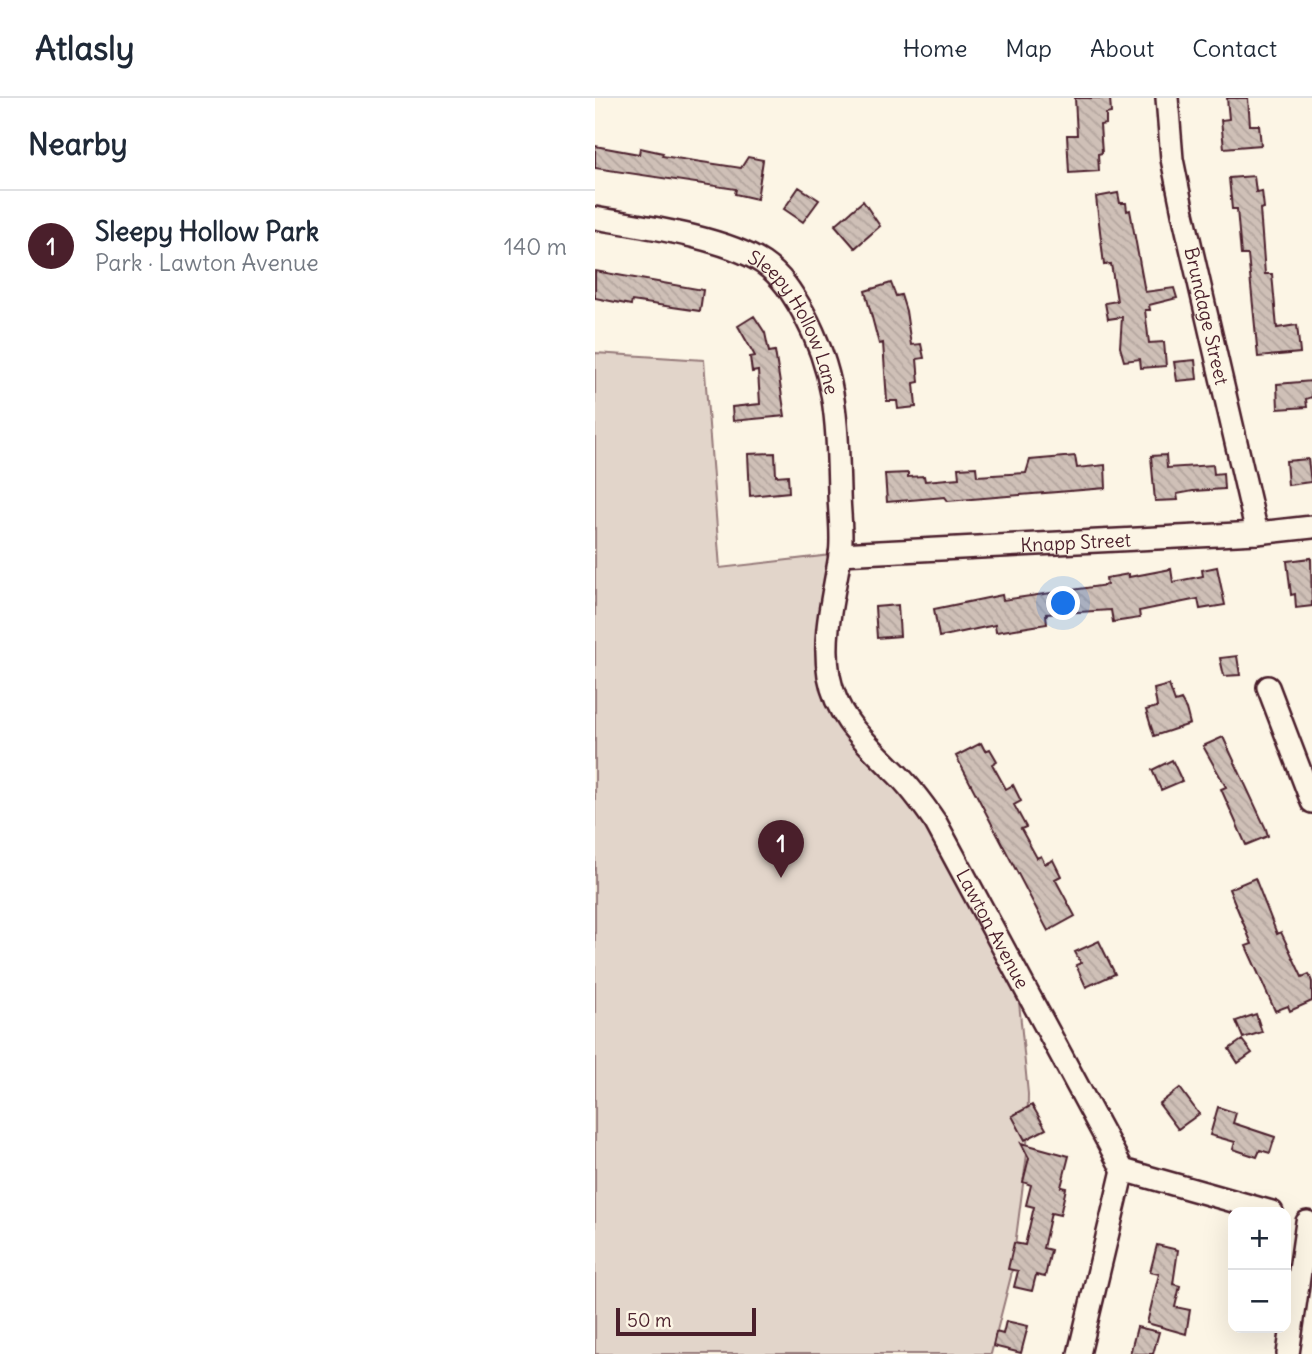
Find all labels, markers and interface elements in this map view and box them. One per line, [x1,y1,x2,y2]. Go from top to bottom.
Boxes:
text: Atlasly [35,27,134,69]
text: Home [903,33,967,63]
text: Map [1005,33,1052,63]
text: About [1090,33,1154,63]
text: Contact [1192,33,1277,63]
text: Nearby [28,125,128,163]
text: Sleepy Hollow Park [95,215,319,248]
text: 1 [46,232,56,261]
text: 140 m [504,232,567,261]
street label: Sleepy Hollow Lane [744,245,844,397]
street label: Brundage Street [1179,245,1234,387]
text: Park · Lawton Avenue [95,248,319,277]
street label: Knapp Street [1020,527,1132,557]
your location [1046,586,1080,620]
pin: 1 [758,820,804,878]
street label: Lawton Avenue [951,865,1035,993]
map controls [1228,1207,1291,1333]
button: + [1228,1207,1291,1270]
button: − [1228,1270,1291,1333]
scale bar [616,1305,756,1337]
text: 50 m [627,1308,672,1332]

